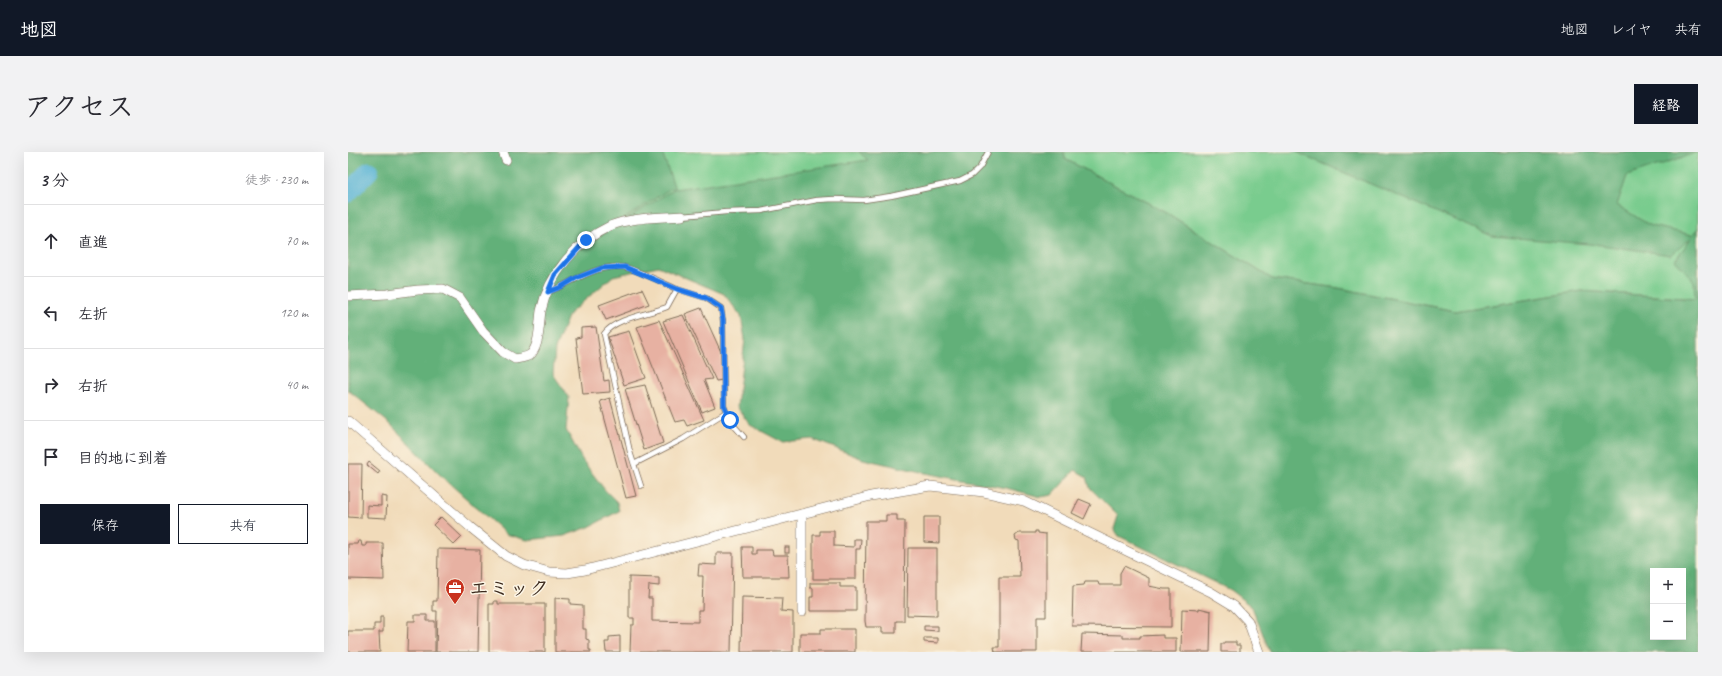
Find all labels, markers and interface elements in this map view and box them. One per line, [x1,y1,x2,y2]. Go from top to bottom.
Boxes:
text: 地図 [20,18,58,42]
text: 地図 [1561,21,1589,38]
text: レイヤ [1611,21,1652,38]
text: 共有 [1674,21,1702,38]
button: 経路 [1634,84,1698,124]
text: アクセス [24,89,134,124]
text: 3 分 [40,170,69,191]
text: 徒歩 · 230 m [245,172,308,188]
icon: ahead [40,230,62,252]
route end [577,231,595,249]
text: 直進 [78,233,108,252]
text: 70 m [286,233,308,249]
icon: left [40,302,62,324]
text: 左折 [78,305,108,324]
text: 120 m [280,305,308,321]
icon: right [40,374,62,396]
text: 右折 [78,377,108,396]
text: 40 m [286,377,308,393]
route start [721,411,739,429]
icon: arrive [40,446,62,468]
text: 目的地に到着 [78,449,168,468]
button: 保存 [40,504,170,544]
button: 共有 [178,504,308,544]
map controls [1650,568,1686,640]
button: + [1650,568,1686,604]
place label: エミック [469,576,549,601]
office icon: エミック [444,577,466,605]
button: − [1650,604,1686,640]

